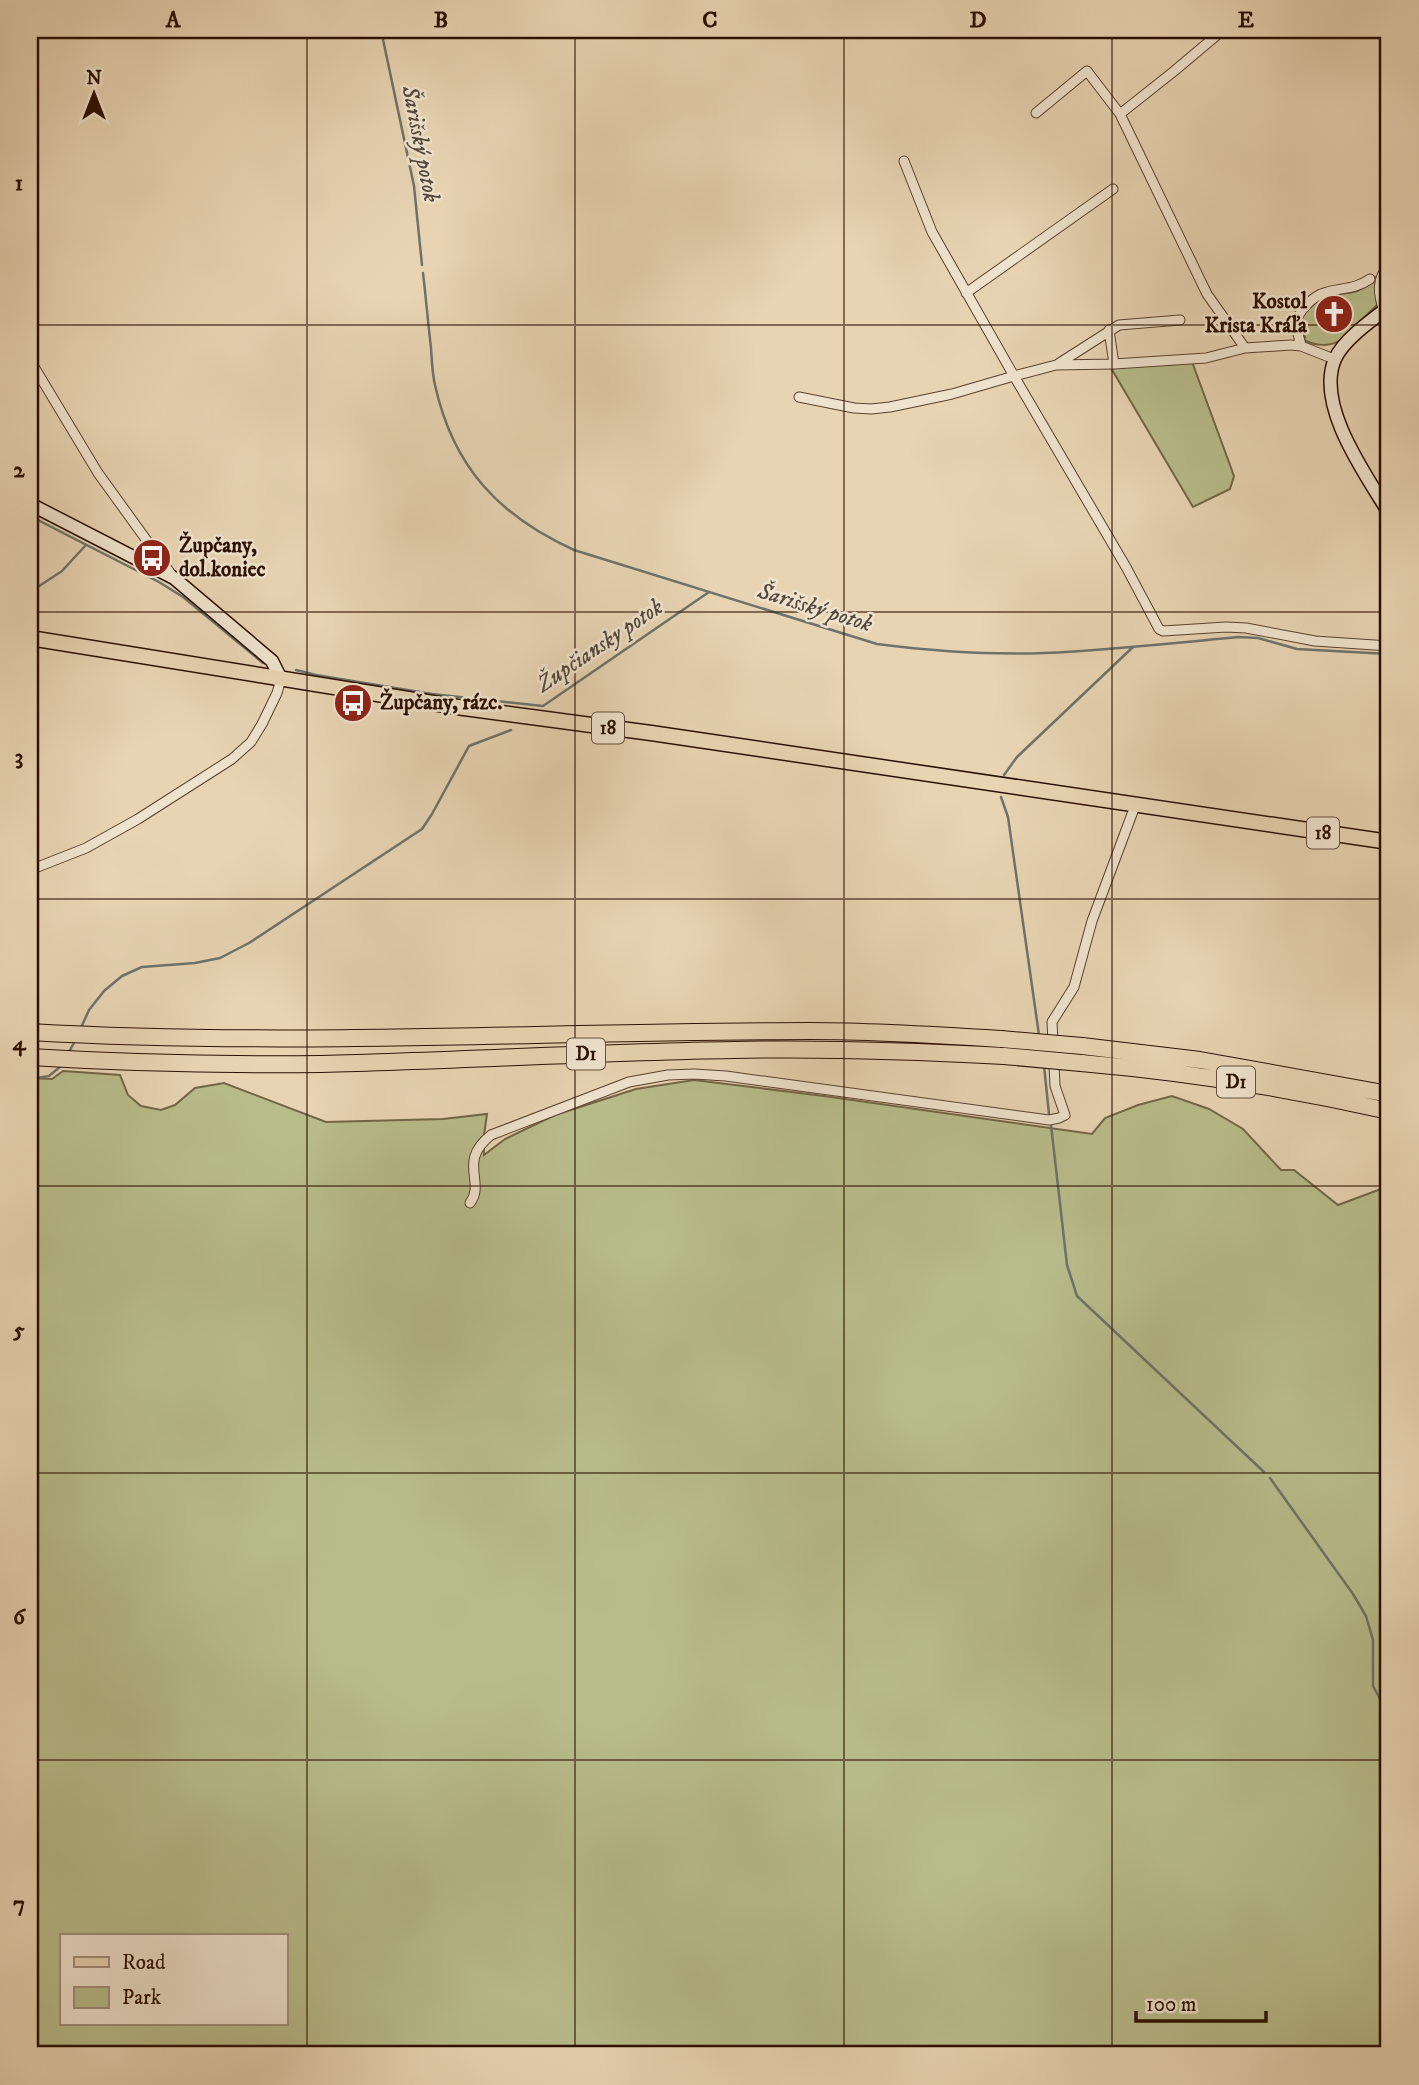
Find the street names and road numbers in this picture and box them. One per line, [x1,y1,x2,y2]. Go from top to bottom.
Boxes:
road number: 18 [592,712,624,744]
road number: 18 [1307,818,1339,848]
road number: D1 [567,1038,605,1070]
road number: D1 [1217,1066,1255,1098]

